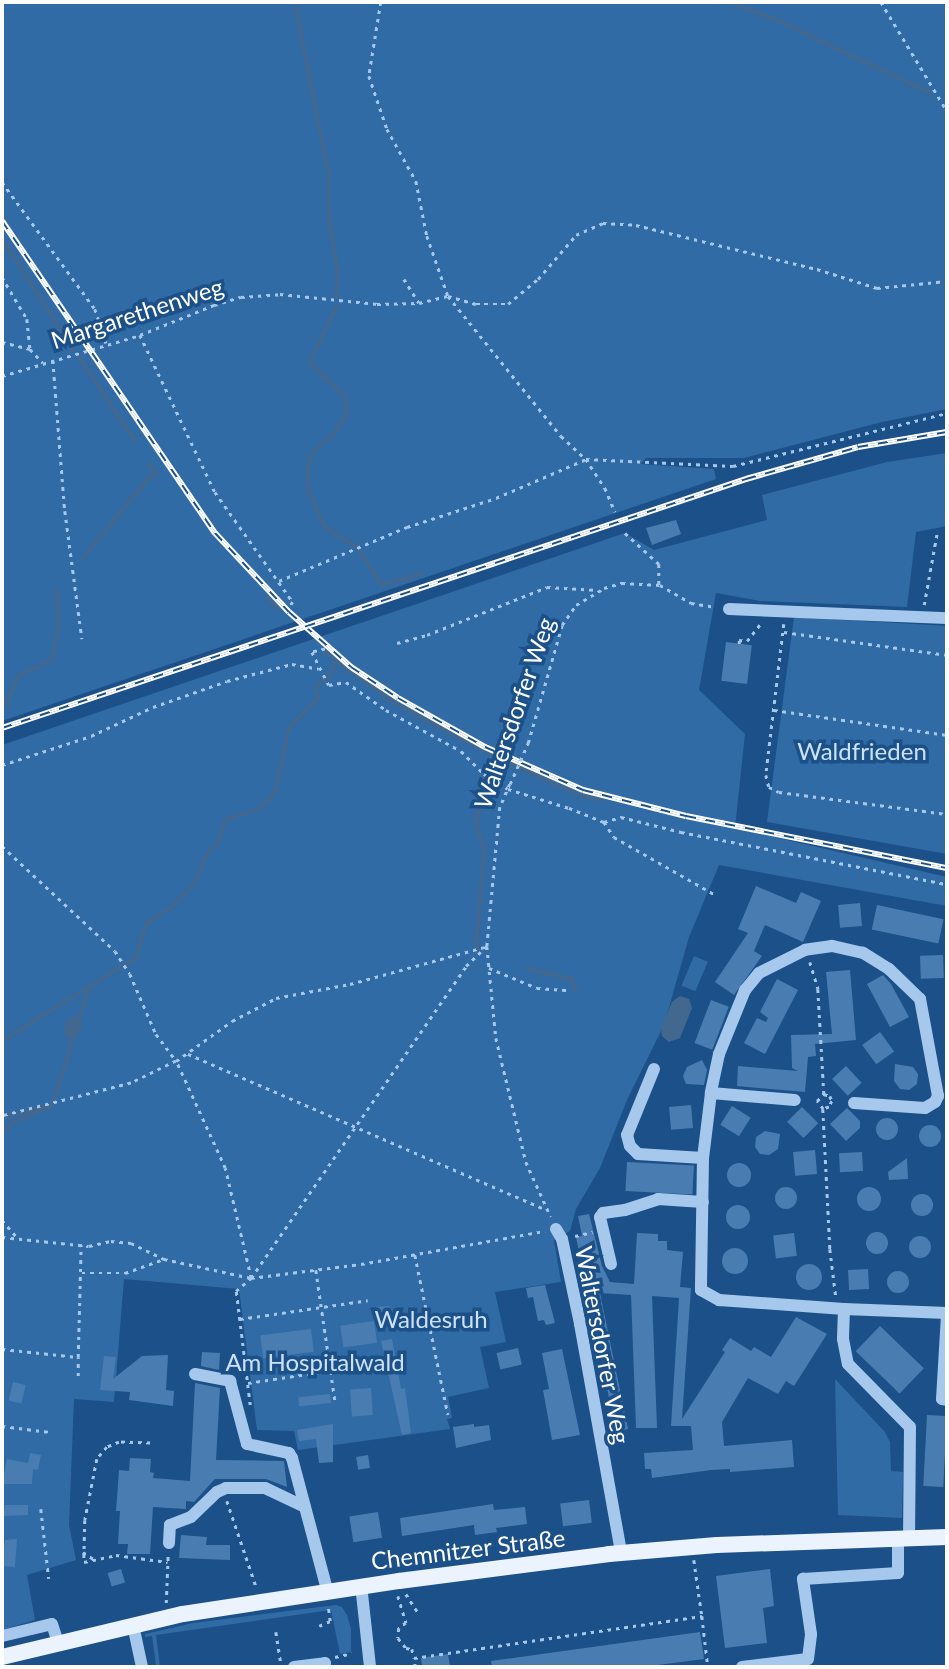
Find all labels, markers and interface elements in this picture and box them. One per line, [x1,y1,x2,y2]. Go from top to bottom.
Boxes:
street label: Margarethenweg [47,272,227,354]
street label: Waltersdorfer Weg [468,613,560,813]
park label: Waldfrieden [797,737,927,765]
street label: Waltersdorfer Weg [570,1243,636,1447]
park label: Waldesruh [374,1305,488,1333]
park label: Am Hospitalwald [225,1348,405,1376]
street label: Chemnitzer Straße [369,1523,567,1575]

